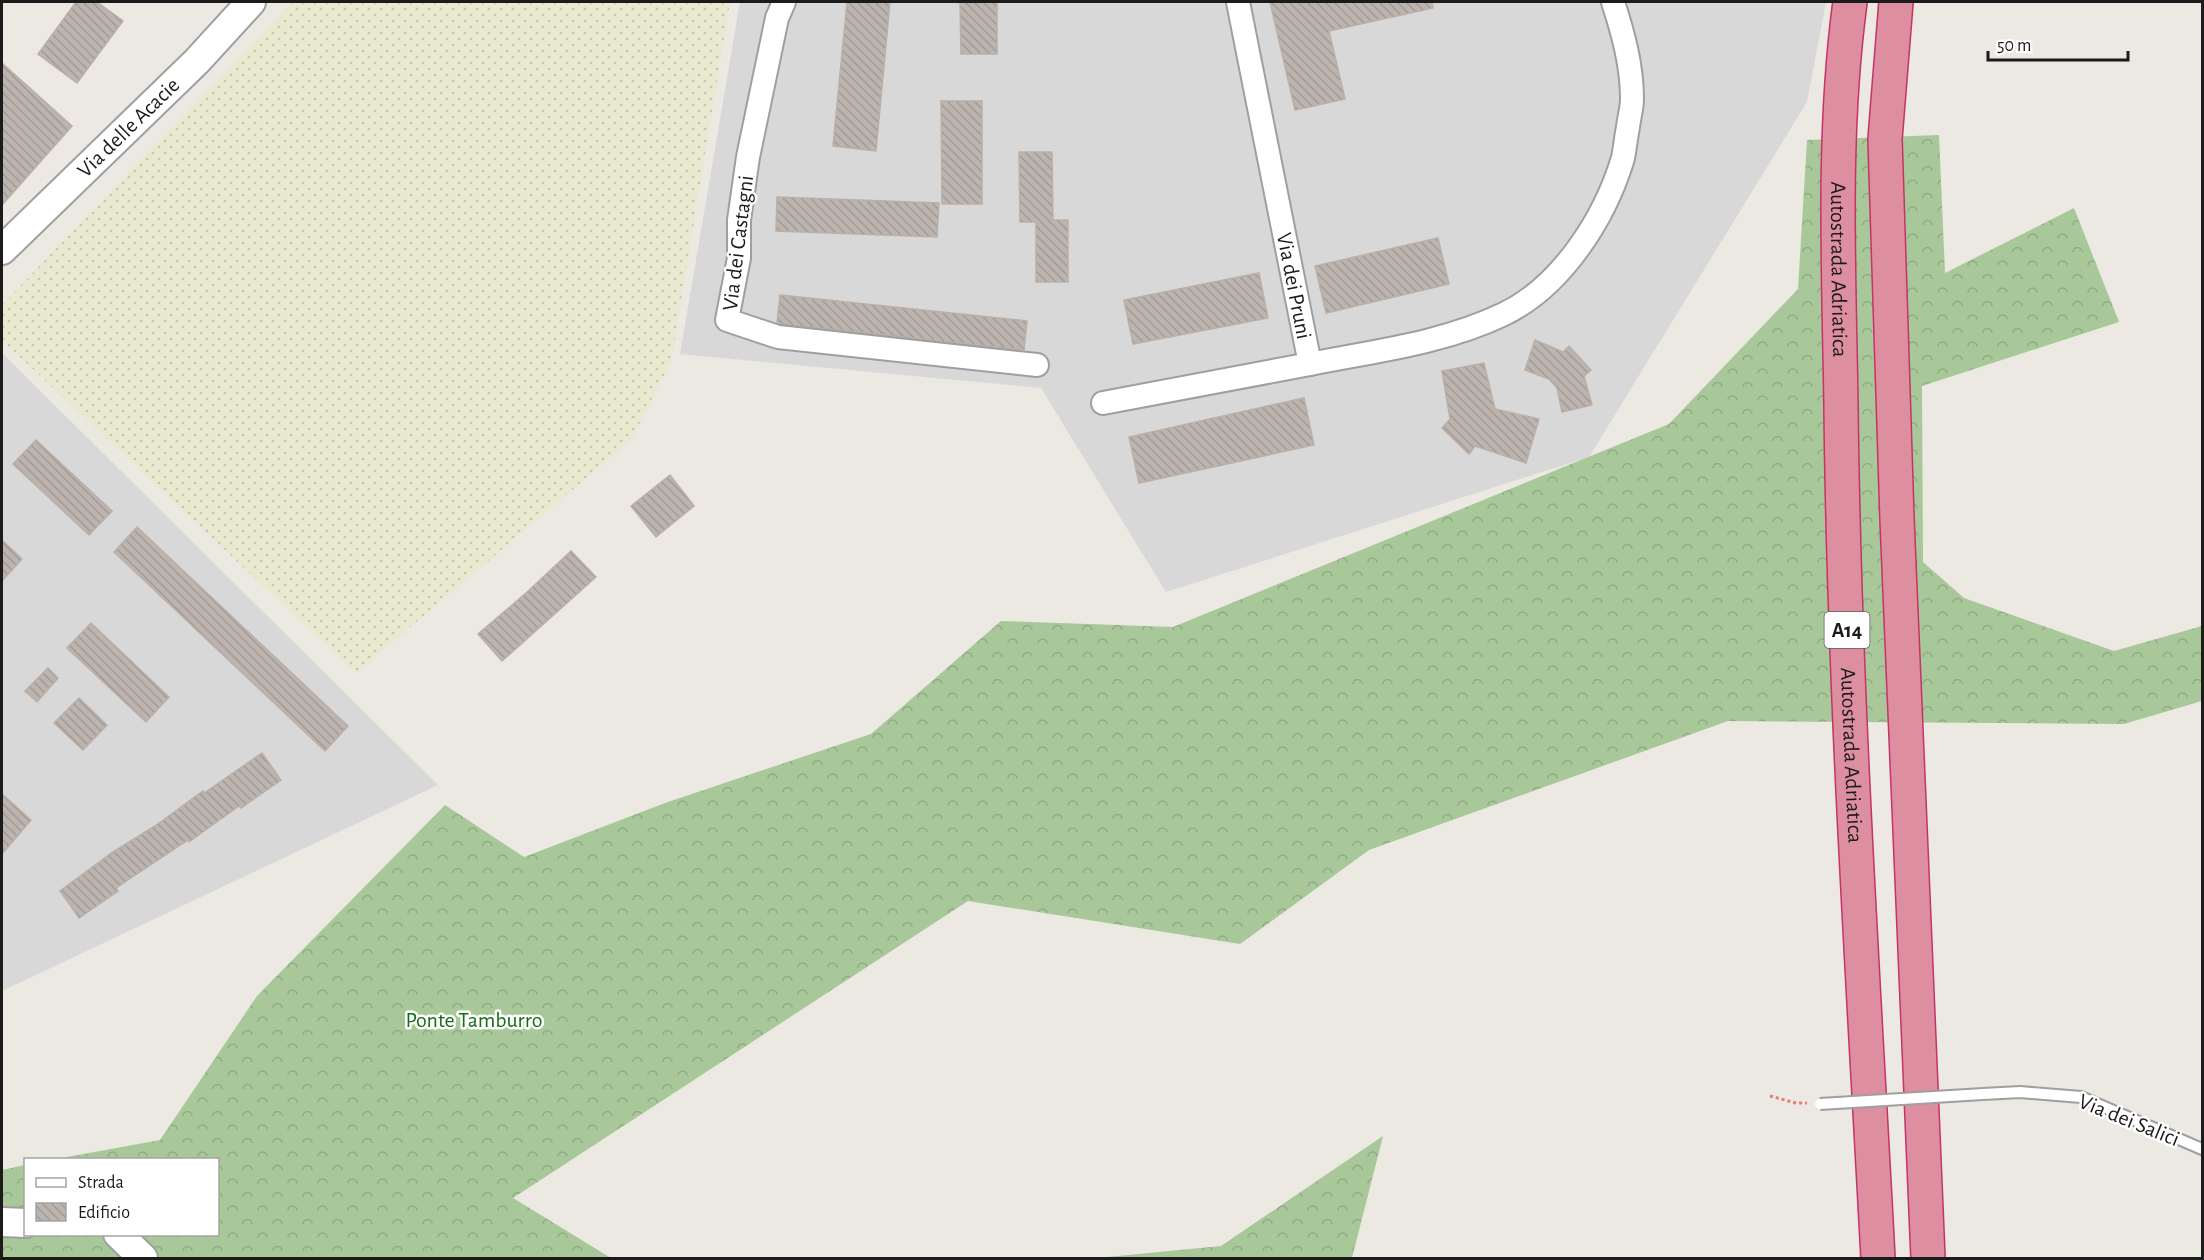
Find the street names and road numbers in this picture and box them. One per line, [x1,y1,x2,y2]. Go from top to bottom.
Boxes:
street label: Via delle Acacie [73,73,184,182]
street label: Via dei Castagni [719,174,757,312]
street label: Autostrada Adriatica [1827,182,1851,358]
street label: Via dei Pruni [1273,231,1315,341]
road number: A14 [1824,612,1870,648]
street label: Autostrada Adriatica [1837,667,1867,844]
street label: Via dei Salici [2075,1090,2183,1150]

